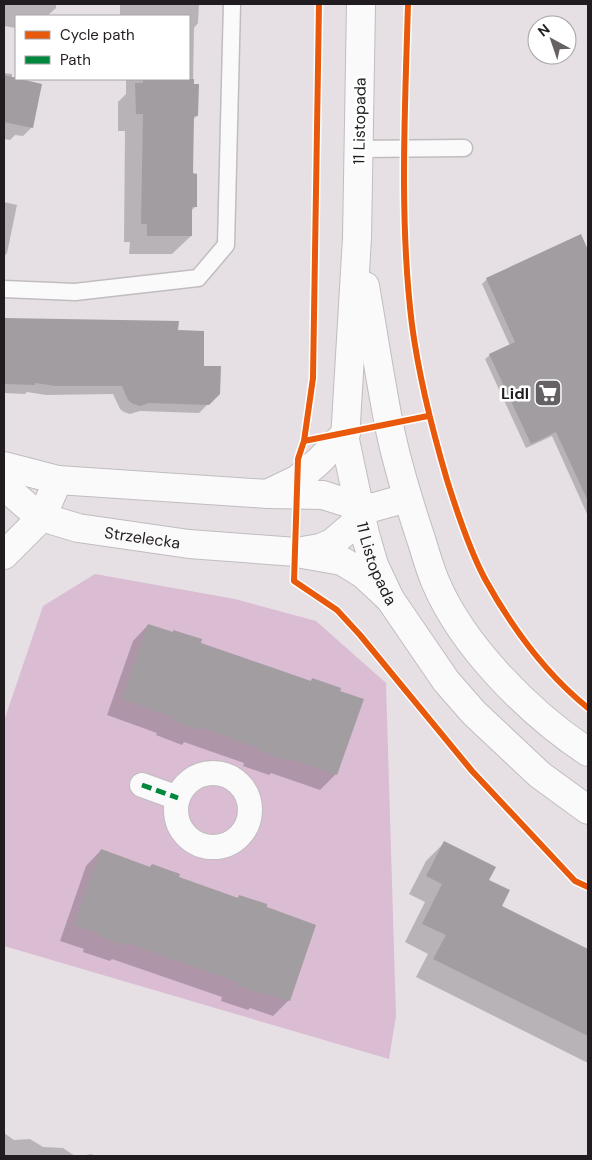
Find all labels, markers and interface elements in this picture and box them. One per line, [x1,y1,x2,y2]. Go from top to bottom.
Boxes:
legend [15,15,190,80]
north arrow [527,15,577,65]
text: N [534,20,553,40]
text: Cycle path [60,25,135,45]
text: Path [60,50,91,70]
street label: 11 Listopada [348,77,371,165]
supermarket icon: Lidl [533,378,563,408]
place label: Lidl [501,383,529,404]
street label: 11 Listopada [352,520,401,610]
street label: Strzelecka [103,522,182,554]

